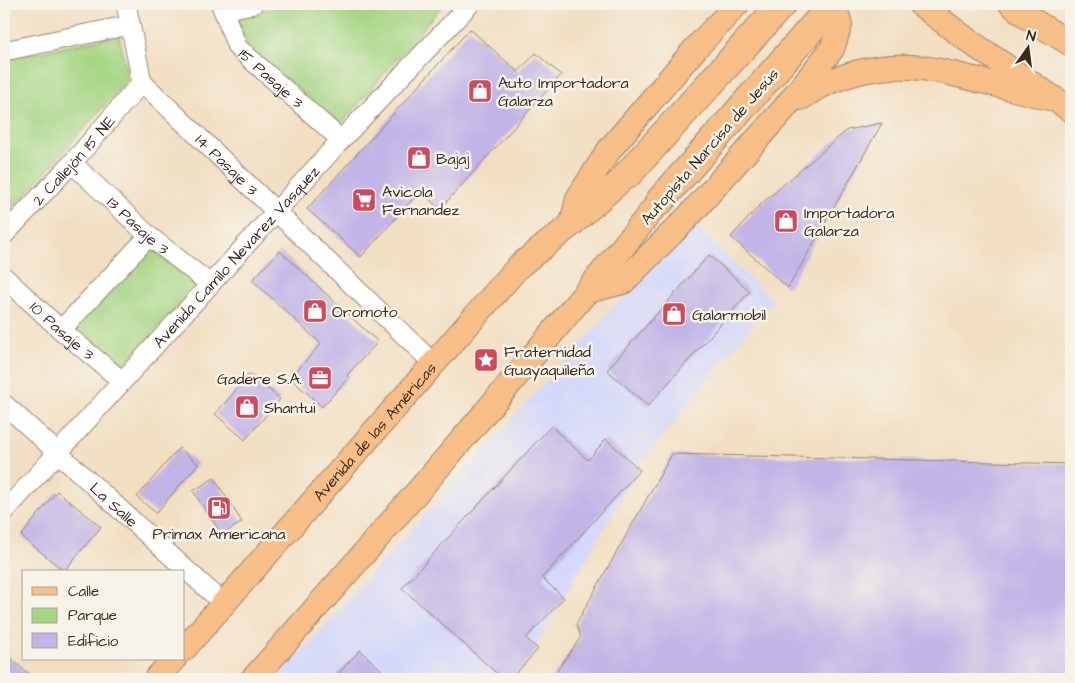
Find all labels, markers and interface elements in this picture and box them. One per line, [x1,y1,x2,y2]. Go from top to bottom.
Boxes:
north arrow [1002,22,1052,72]
text: N [1024,26,1038,47]
street label: 15 Pasaje 3 [233,44,308,113]
street label: Autopista Narcisa de Jesús [636,64,784,230]
place label: Auto Importadora Galarza [498,72,629,112]
shop icon: Auto Importadora Galarza [467,78,493,104]
street label: 2 Callejón 15 NE [28,111,121,211]
street label: 14 Pasaje 3 [190,129,263,201]
shop icon: Bajaj [406,145,432,171]
place label: Bajaj [436,148,470,170]
street label: Avenida Camilo Nevarez Vasquez [148,161,325,353]
place label: Avicola Fernandez [382,181,460,221]
supermarket icon: Avicola Fernandez [351,187,377,213]
street label: 13 Pasaje 3 [102,192,174,260]
place label: Importadora Galarza [804,202,894,242]
shop icon: Importadora Galarza [773,208,799,234]
street label: 10 Pasaje 3 [25,297,99,365]
shop icon: Oromoto [302,298,328,324]
place label: Oromoto [332,301,397,323]
shop icon: Galarmobil [661,301,687,327]
place label: Galarmobil [692,304,766,326]
place label: Fraternidad Guayaquileña [504,341,594,382]
place icon: Fraternidad Guayaquileña [473,347,499,373]
street label: Avenida de las Américas [308,358,442,506]
office icon: Gadere S.A. [307,365,333,391]
place label: Gadere S.A. [217,368,302,390]
shop icon: Shantui [234,394,260,420]
place label: Shantui [264,397,316,419]
street label: La Salle [85,477,143,533]
fuel station icon: Primax Americana [206,495,232,521]
place label: Primax Americana [153,523,286,545]
legend [22,570,185,660]
text: Calle [68,581,99,602]
text: Parque [68,605,117,626]
text: Edificio [68,631,119,652]

